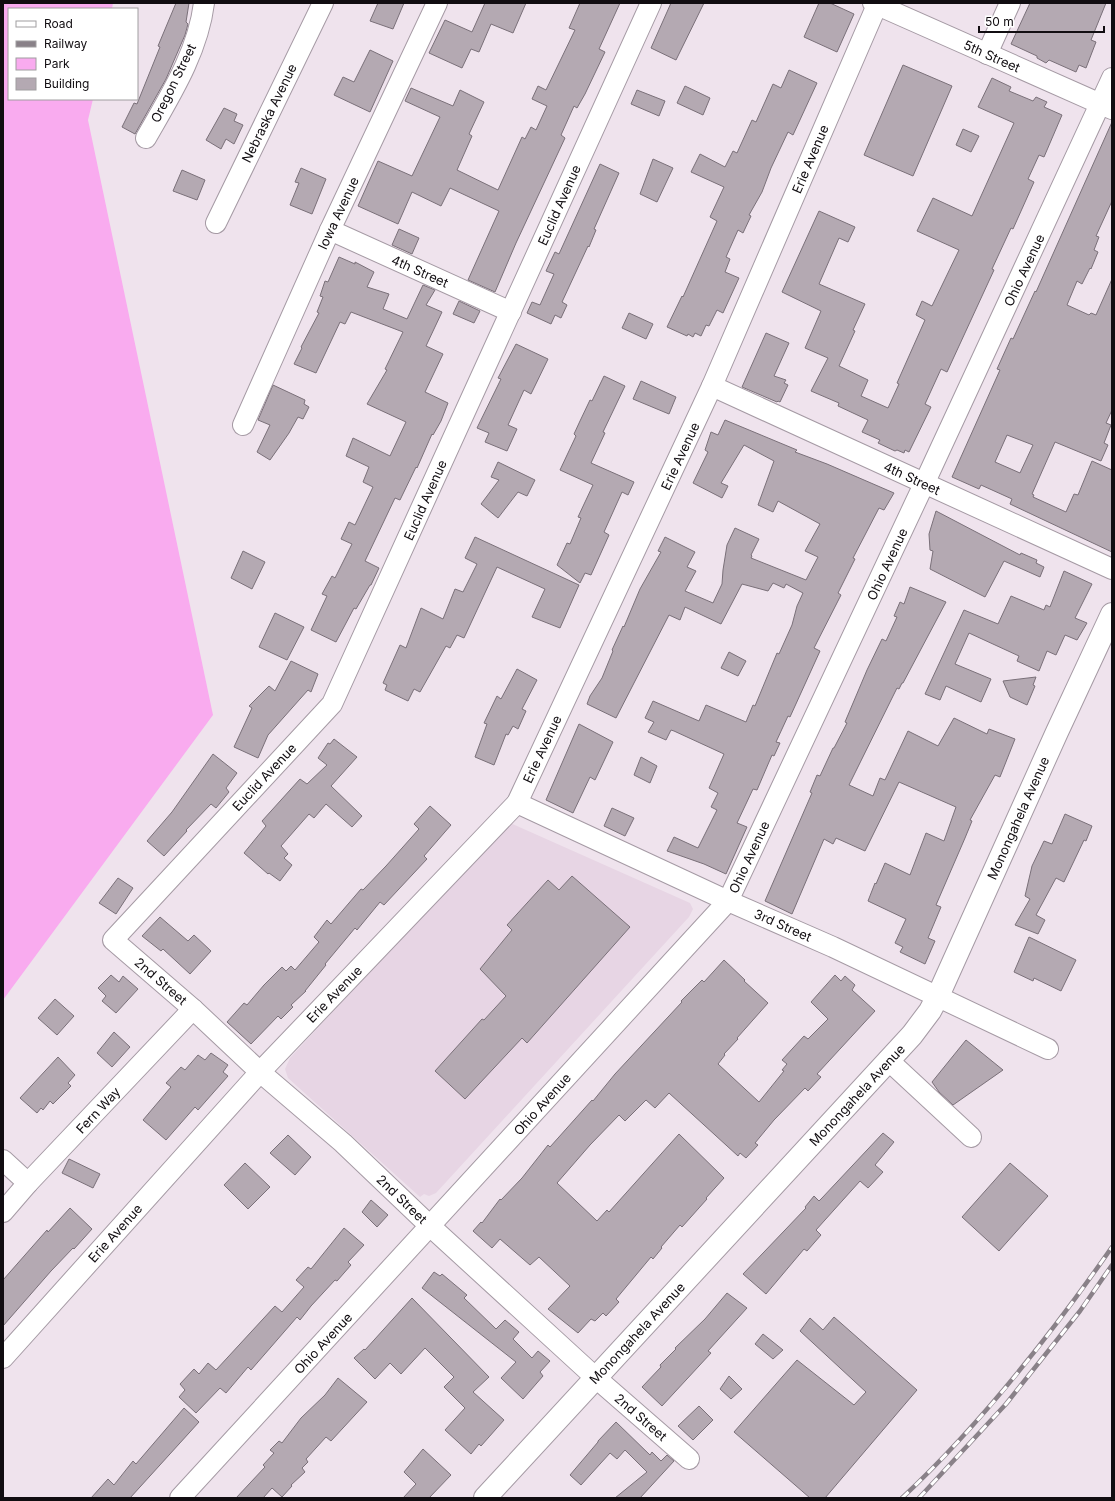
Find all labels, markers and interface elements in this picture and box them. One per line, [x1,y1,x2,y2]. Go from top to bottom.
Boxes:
legend [8,8,138,100]
scale bar [979,8,1104,34]
text: 50 m [985,14,1014,29]
text: Road [44,16,73,31]
text: Railway [44,36,88,51]
street label: 5th Street [961,36,1023,76]
street label: Oregon Street [147,41,199,125]
text: Park [44,56,70,71]
street label: Nebraska Avenue [238,61,300,165]
text: Building [44,76,89,91]
street label: Erie Avenue [788,122,832,196]
street label: Euclid Avenue [534,162,584,248]
street label: Iowa Avenue [314,174,362,252]
street label: Ohio Avenue [1000,231,1048,309]
street label: 4th Street [389,251,451,291]
street label: Erie Avenue [657,420,703,492]
street label: Euclid Avenue [400,457,450,543]
street label: 4th Street [881,458,943,498]
street label: Ohio Avenue [863,525,911,603]
street label: Erie Avenue [519,713,565,785]
street label: Euclid Avenue [229,740,299,814]
street label: Monongahela Avenue [984,754,1052,882]
street label: Ohio Avenue [725,818,773,896]
street label: 3rd Street [752,905,814,945]
street label: 2nd Street [132,954,190,1008]
street label: Erie Avenue [303,962,365,1026]
street label: Monongahela Avenue [806,1041,908,1149]
street label: Ohio Avenue [510,1070,574,1138]
street label: Fern Way [72,1083,124,1137]
street label: 2nd Street [373,1171,431,1227]
street label: Erie Avenue [85,1201,145,1265]
street label: Monongahela Avenue [586,1279,688,1387]
street label: Ohio Avenue [291,1309,355,1377]
street label: 2nd Street [612,1390,670,1444]

